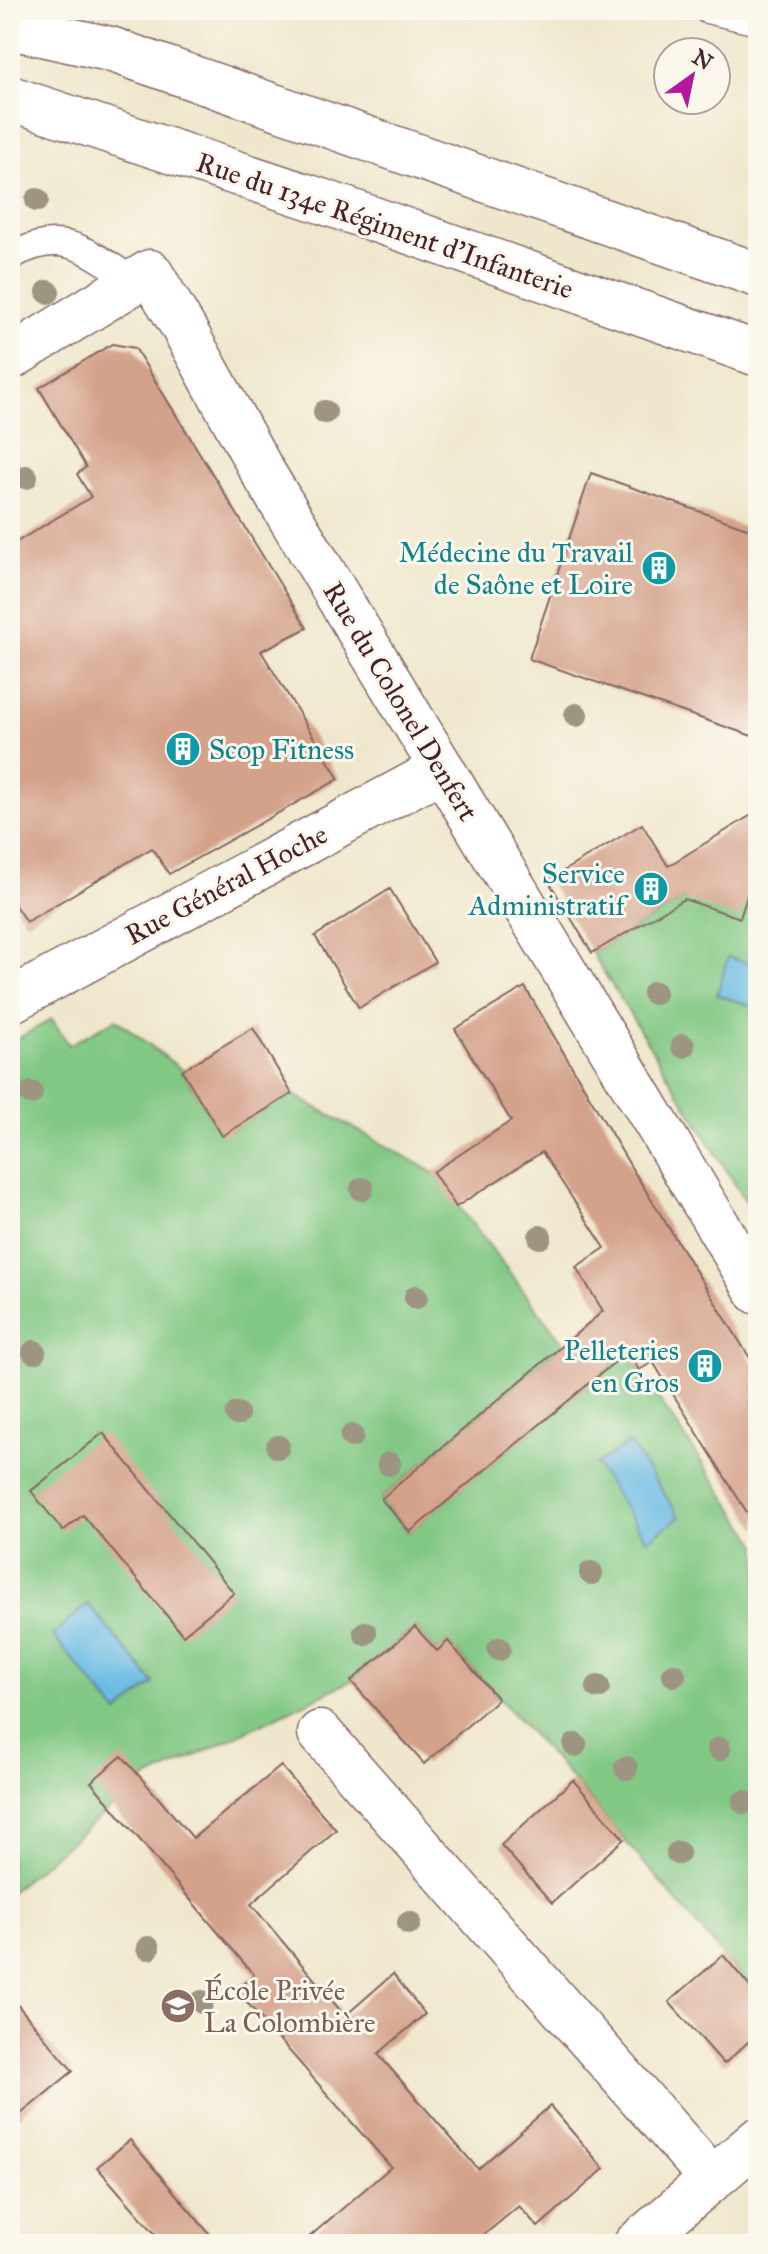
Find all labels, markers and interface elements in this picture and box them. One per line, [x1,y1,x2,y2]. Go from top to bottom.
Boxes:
north arrow [652,36,732,116]
text: N [687,43,718,76]
street label: Rue du 134e Régiment d'Infanterie [192,144,578,307]
place label: Médecine du Travail de Saône et Loire [399,535,633,602]
building icon: Médecine du Travail de Saône et Loire [640,549,678,587]
street label: Rue du Colonel Denfert [315,575,486,827]
building icon: Scop Fitness [164,730,202,768]
place label: Scop Fitness [209,732,354,767]
street label: Rue Général Hoche [119,816,333,952]
place label: Service Administratif [468,856,630,923]
building icon: Service Administratif [632,870,670,908]
place label: Pelleteries en Gros [564,1333,679,1400]
building icon: Pelleteries en Gros [686,1347,724,1385]
place label: École Privée La Colombière [204,1973,376,2040]
school or university icon: École Privée La Colombière [159,1987,197,2025]

